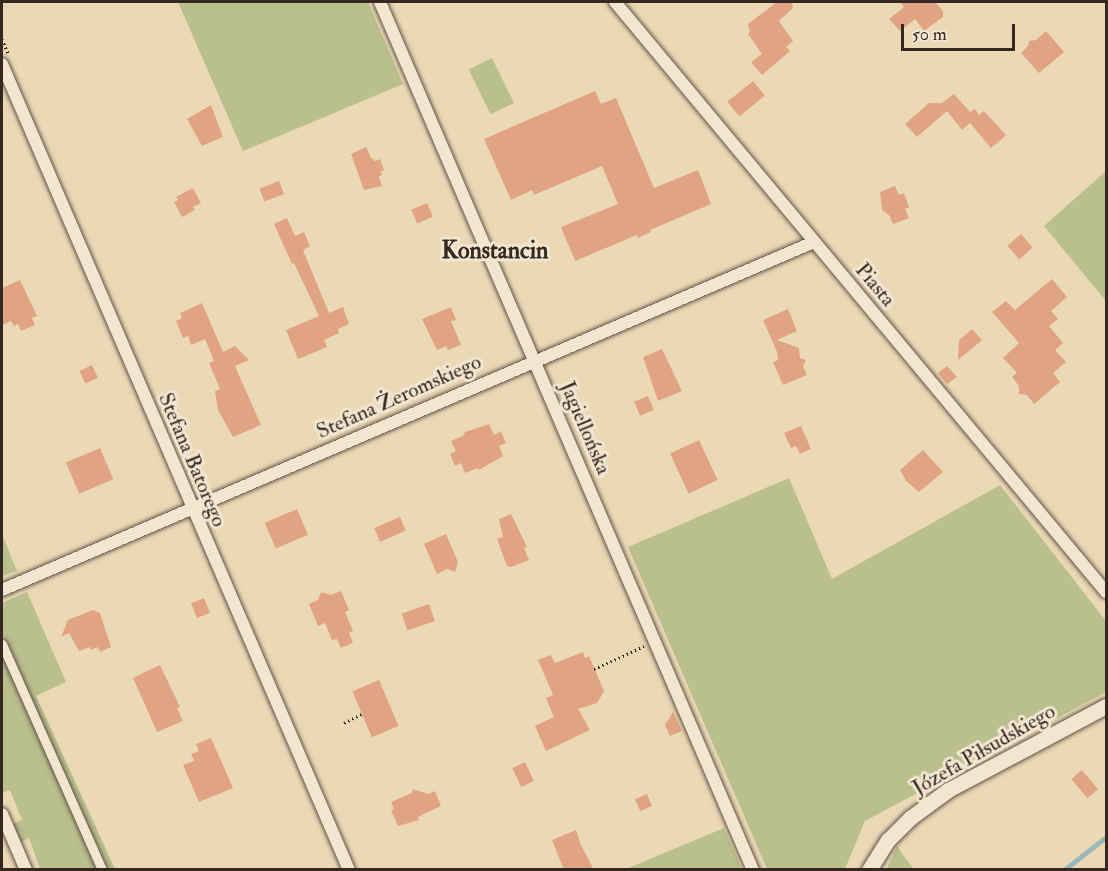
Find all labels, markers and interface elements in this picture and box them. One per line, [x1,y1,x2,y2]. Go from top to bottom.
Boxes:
scale bar [904,12,1018,50]
text: 50 m [912,23,947,46]
district label: Konstancin [442,237,548,265]
street label: Piasta [850,258,900,312]
street label: Stefana Żeromskiego [313,349,485,445]
street label: Jagiellońska [554,378,616,478]
street label: Stefana Batorego [153,389,231,531]
street label: Józefa Piłsudskiego [908,699,1060,801]

